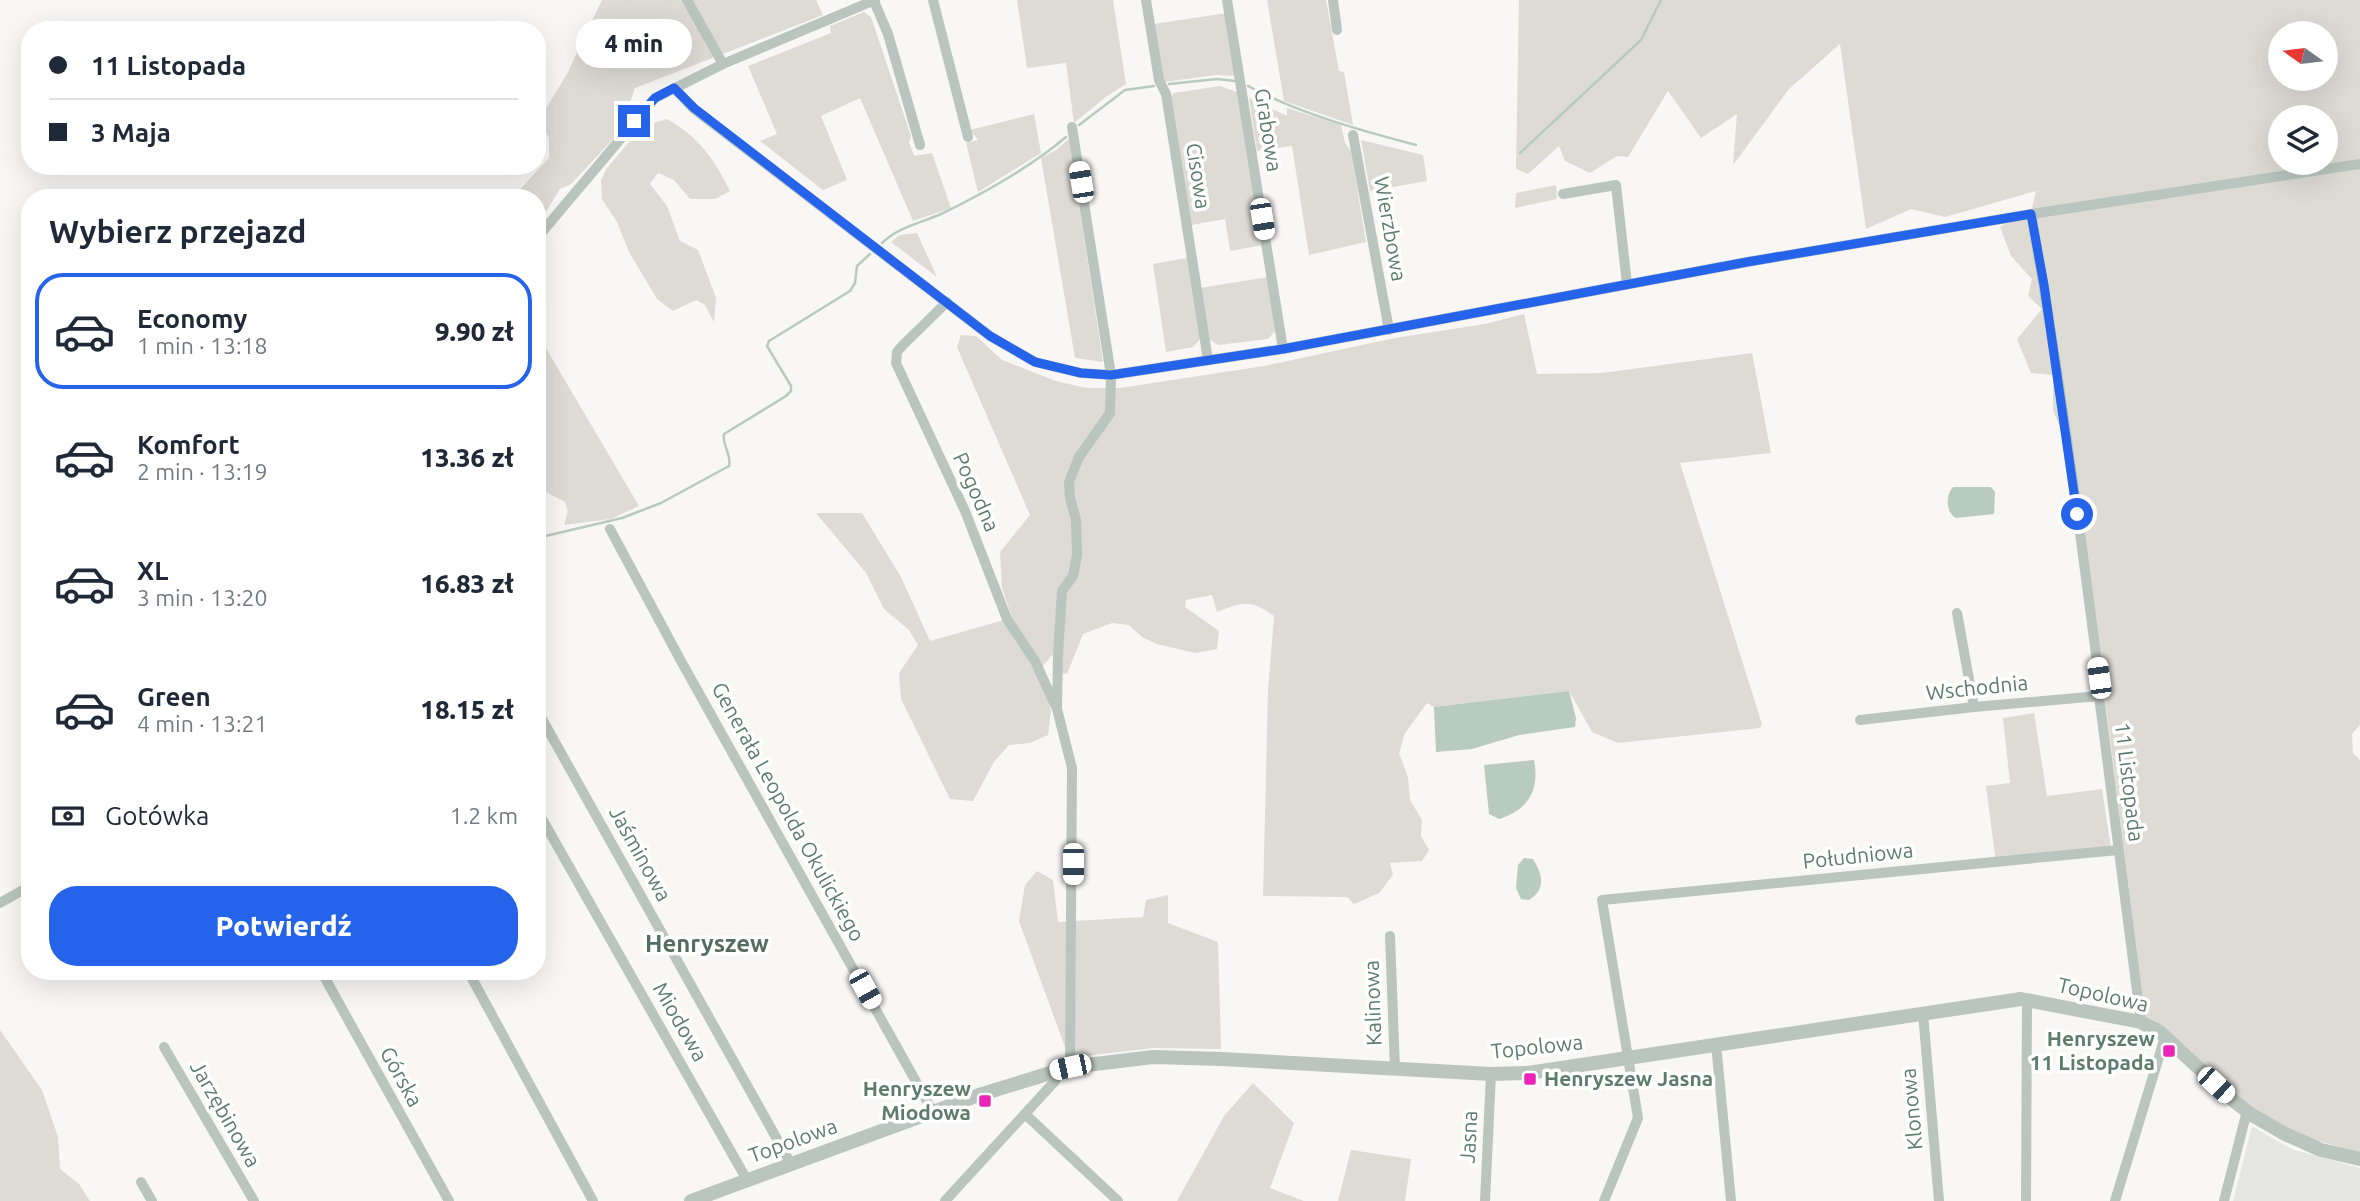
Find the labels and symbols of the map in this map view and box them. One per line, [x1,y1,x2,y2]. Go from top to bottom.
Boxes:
callout: 4 min [576,19,692,68]
north arrow [2268,21,2338,91]
street label: Grabowa [1251,86,1287,173]
route end [618,105,650,137]
street label: Cisowa [1182,141,1216,211]
car [1068,160,1095,204]
street label: Wierzbowa [1370,175,1412,283]
car [1249,197,1276,241]
street label: Pogodna [949,448,1005,535]
route start [2061,498,2093,530]
car [2086,656,2113,700]
street label: Wschodnia [1925,670,2029,704]
street label: Generała Leopolda Okulickiego [707,678,870,945]
street label: 11 Listopada [2111,721,2149,843]
street label: Jaśminowa [605,802,677,905]
street label: Południowa [1801,837,1914,873]
car [1063,843,1084,885]
district label: Henryszew [645,930,769,957]
street label: Kalinowa [1359,960,1385,1046]
car [846,966,885,1012]
street label: Topolowa [2056,972,2151,1016]
street label: Miodowa [649,978,713,1065]
place label: Henryszew 11 Listopada [2030,1026,2156,1074]
street label: Topolowa [1490,1029,1584,1063]
street label: Górska [376,1042,428,1111]
marker: Henryszew 11 Listopada [2161,1043,2177,1059]
car [1048,1052,1093,1082]
street label: Jarzębinowa [186,1056,266,1171]
car [2194,1063,2239,1107]
place label: Henryszew Jasna [1544,1066,1713,1090]
street label: Klonowa [1895,1067,1927,1151]
marker: Henryszew Jasna [1522,1071,1538,1087]
place label: Henryszew Miodowa [863,1076,972,1124]
marker: Henryszew Miodowa [977,1093,993,1109]
street label: Jasna [1455,1110,1481,1164]
street label: Topolowa [745,1113,840,1167]

